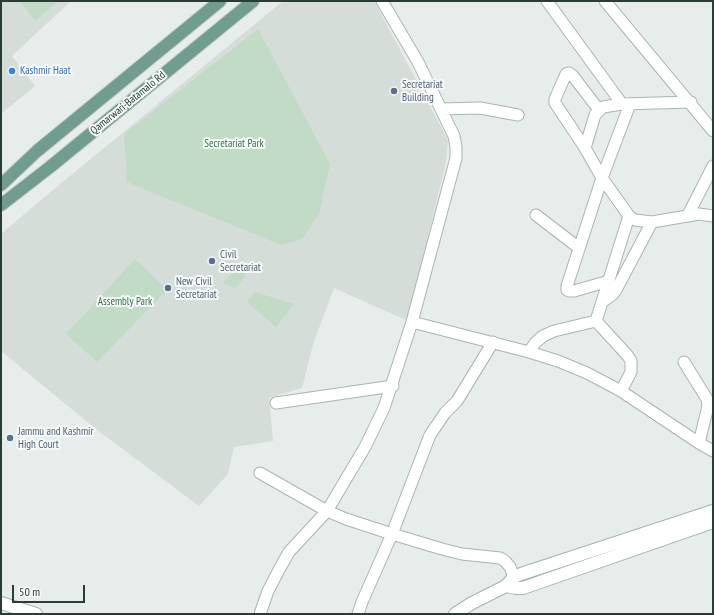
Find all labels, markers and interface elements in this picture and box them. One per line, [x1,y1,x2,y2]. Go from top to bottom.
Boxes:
place label: Kashmir Haat [20,64,71,78]
marker: Kashmir Haat [7,66,17,76]
street label: Qamarwari-Batamalo Rd [88,69,168,137]
place label: Secretariat Building [402,78,443,104]
marker: Secretariat Building [389,86,399,96]
park label: Secretariat Park [204,137,264,151]
place label: Civil Secretariat [220,248,261,274]
marker: Civil Secretariat [207,256,217,266]
place label: New Civil Secretariat [176,275,217,301]
marker: New Civil Secretariat [163,283,173,293]
park label: Assembly Park [98,295,152,309]
place label: Jammu and Kashmir High Court [18,425,94,451]
marker: Jammu and Kashmir High Court [5,433,15,443]
scale bar [14,577,87,603]
text: 50 m [19,584,40,599]

